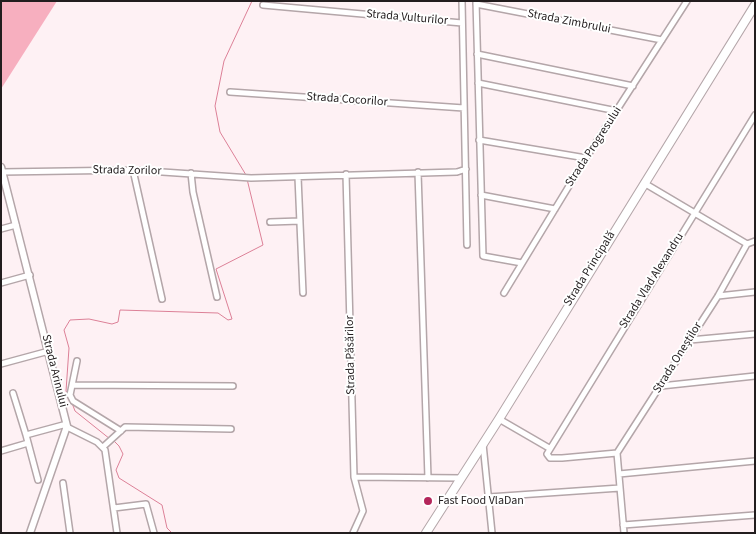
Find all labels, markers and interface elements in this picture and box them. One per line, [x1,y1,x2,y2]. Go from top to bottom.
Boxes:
street label: Strada Vulturilor [366,7,448,29]
street label: Strada Zimbrului [526,7,612,37]
street label: Strada Cocorilor [306,90,388,110]
street label: Strada Progresului [563,104,625,190]
street label: Strada Zorilor [92,163,162,179]
street label: Strada Principală [561,229,619,309]
street label: Strada Vlad Alexandru [617,230,687,332]
street label: Strada Păsărilor [343,315,359,395]
street label: Strada Oneștilor [650,320,706,396]
street label: Strada Arinului [38,333,70,409]
place label: Fast Food VlaDan [438,494,524,508]
marker: Fast Food VlaDan [422,495,434,507]

